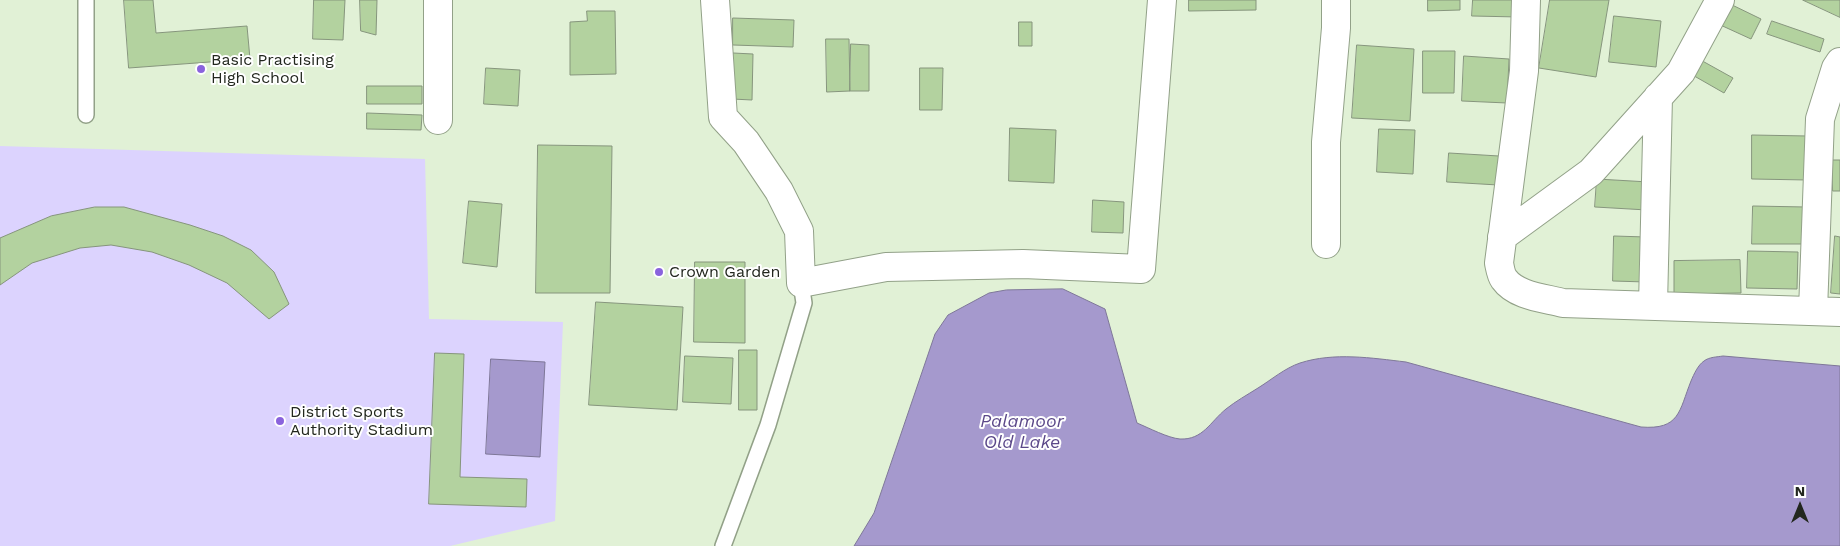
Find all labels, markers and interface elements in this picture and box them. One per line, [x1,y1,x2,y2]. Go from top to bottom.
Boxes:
place label: Basic Practising High School [211,50,334,88]
marker: Basic Practising High School [195,63,207,75]
place label: Crown Garden [669,262,780,282]
marker: Crown Garden [653,266,665,278]
place label: District Sports Authority Stadium [290,402,433,440]
water label: Palamoor Old Lake [980,411,1064,454]
marker: District Sports Authority Stadium [274,415,286,427]
north arrow [1775,481,1825,531]
text: N [1795,483,1805,499]

